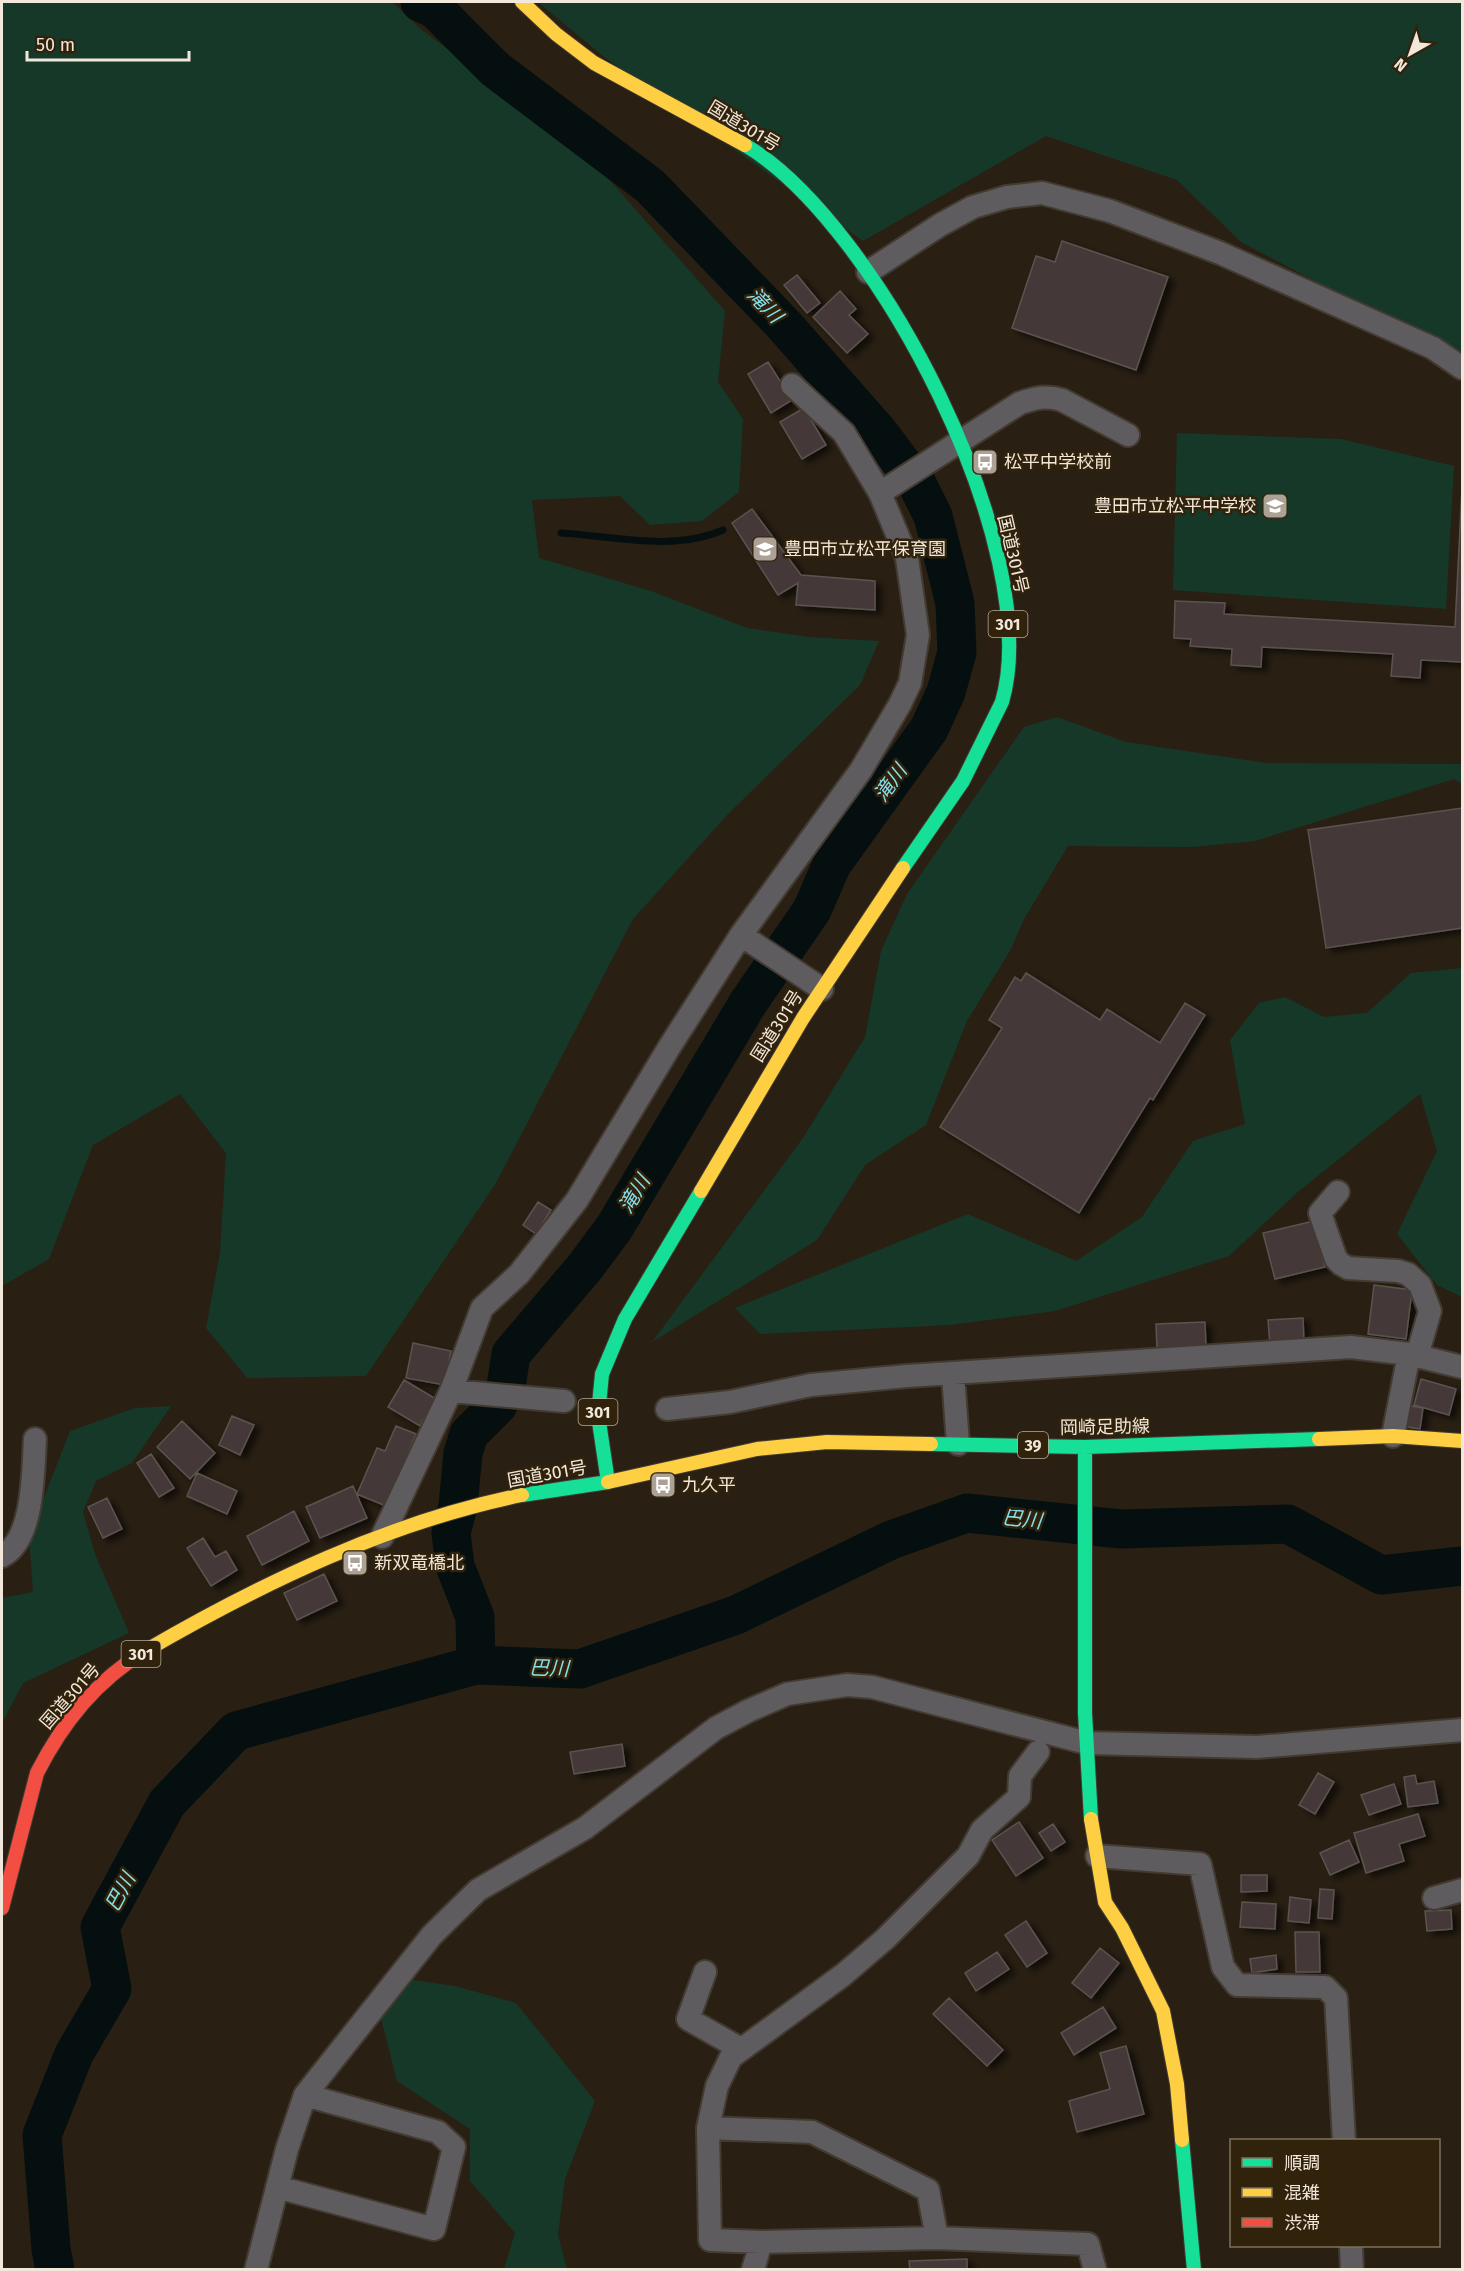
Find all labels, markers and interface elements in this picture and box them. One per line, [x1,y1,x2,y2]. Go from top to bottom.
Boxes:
scale bar [27,24,189,62]
north arrow [1380,24,1440,84]
text: 50 m [36,34,75,56]
text: N [1391,54,1411,76]
street label: 国道301号 [704,96,784,156]
water label: 滝川 [742,282,789,329]
bus stop icon: 松平中学校前 [970,447,1000,477]
place label: 松平中学校前 [1004,451,1112,473]
school or university icon: 豊田市立松平中学校 [1260,491,1290,521]
place label: 豊田市立松平中学校 [1094,495,1256,517]
street label: 国道301号 [993,512,1033,596]
school or university icon: 豊田市立松平保育園 [750,534,780,564]
place label: 豊田市立松平保育園 [784,538,946,560]
road number: 301 [988,611,1028,637]
water label: 滝川 [869,758,913,806]
street label: 国道301号 [746,986,808,1066]
water label: 滝川 [613,1169,656,1217]
road number: 301 [578,1399,618,1425]
street label: 岡崎足助線 [1060,1415,1150,1439]
road number: 39 [1018,1432,1048,1458]
street label: 国道301号 [506,1456,588,1492]
bus stop icon: 九久平 [648,1470,678,1500]
place label: 九久平 [682,1474,736,1496]
water label: 巴川 [1001,1505,1045,1533]
bus stop icon: 新双竜橋北 [340,1548,370,1578]
place label: 新双竜橋北 [374,1552,464,1574]
road number: 301 [122,1641,160,1667]
water label: 巴川 [529,1655,571,1681]
street label: 国道301号 [35,1658,105,1734]
water label: 巴川 [100,1867,141,1915]
legend [1230,2139,1440,2247]
text: 順調 [1284,2152,1320,2174]
text: 混雑 [1284,2182,1320,2204]
text: 渋滞 [1284,2212,1320,2234]

